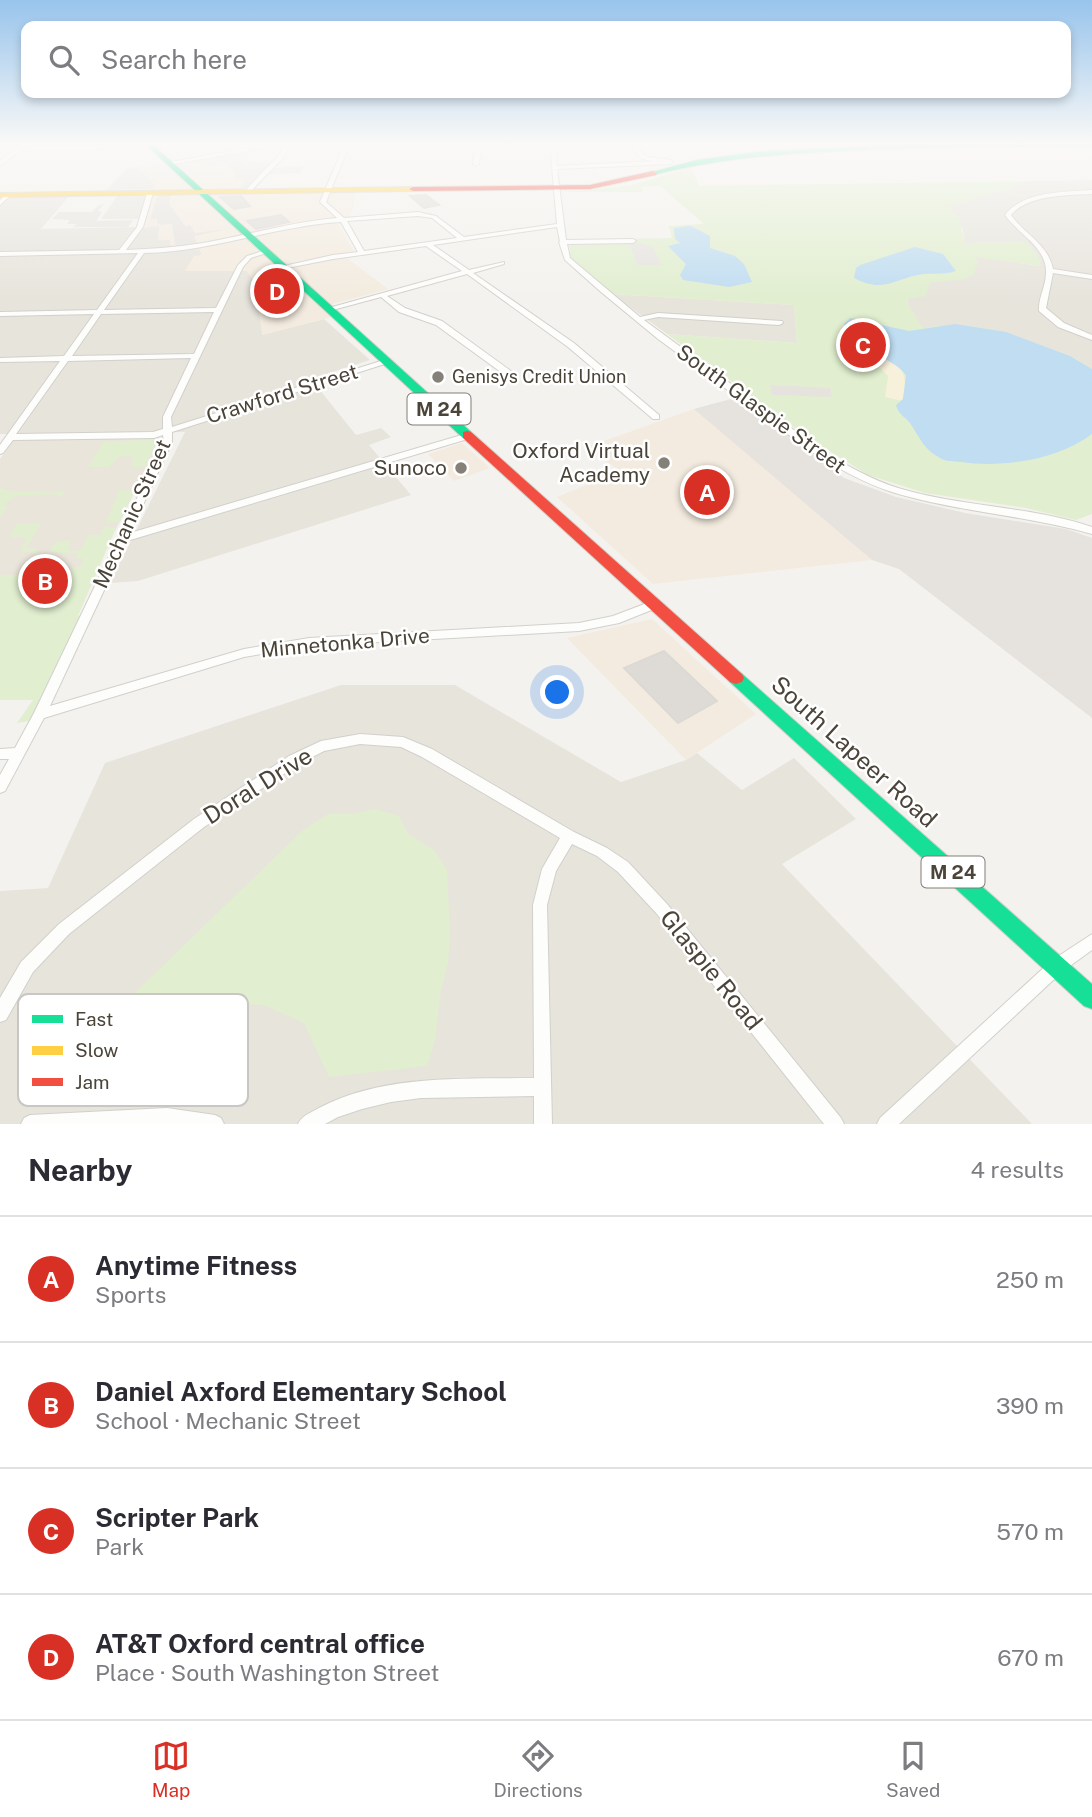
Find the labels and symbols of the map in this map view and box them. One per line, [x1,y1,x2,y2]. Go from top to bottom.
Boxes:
pin: D [254,265,300,317]
pin: C [840,319,886,371]
street label: South Glaspie Street [672,339,851,478]
street label: Crawford Street [203,359,361,428]
place label: Genisys Credit Union [452,366,626,387]
marker: Genisys Credit Union [430,369,446,385]
road number: M 24 [408,394,471,424]
street label: Mechanic Street [88,435,176,592]
place label: Oxford Virtual Academy [512,438,650,487]
place label: Sunoco [373,455,447,480]
marker: Oxford Virtual Academy [656,455,672,471]
marker: Sunoco [453,460,469,476]
pin: A [684,466,730,518]
pin: B [22,555,68,607]
street label: Minnetonka Drive [259,623,431,662]
street label: South Lapeer Road [766,670,943,833]
your location [540,675,574,709]
street label: Doral Drive [198,741,317,830]
road number: M 24 [922,856,984,888]
street label: Glaspie Road [655,904,769,1035]
legend [18,994,248,1106]
text: Fast [75,1008,113,1030]
text: Slow [75,1039,119,1061]
text: Jam [75,1071,109,1093]

